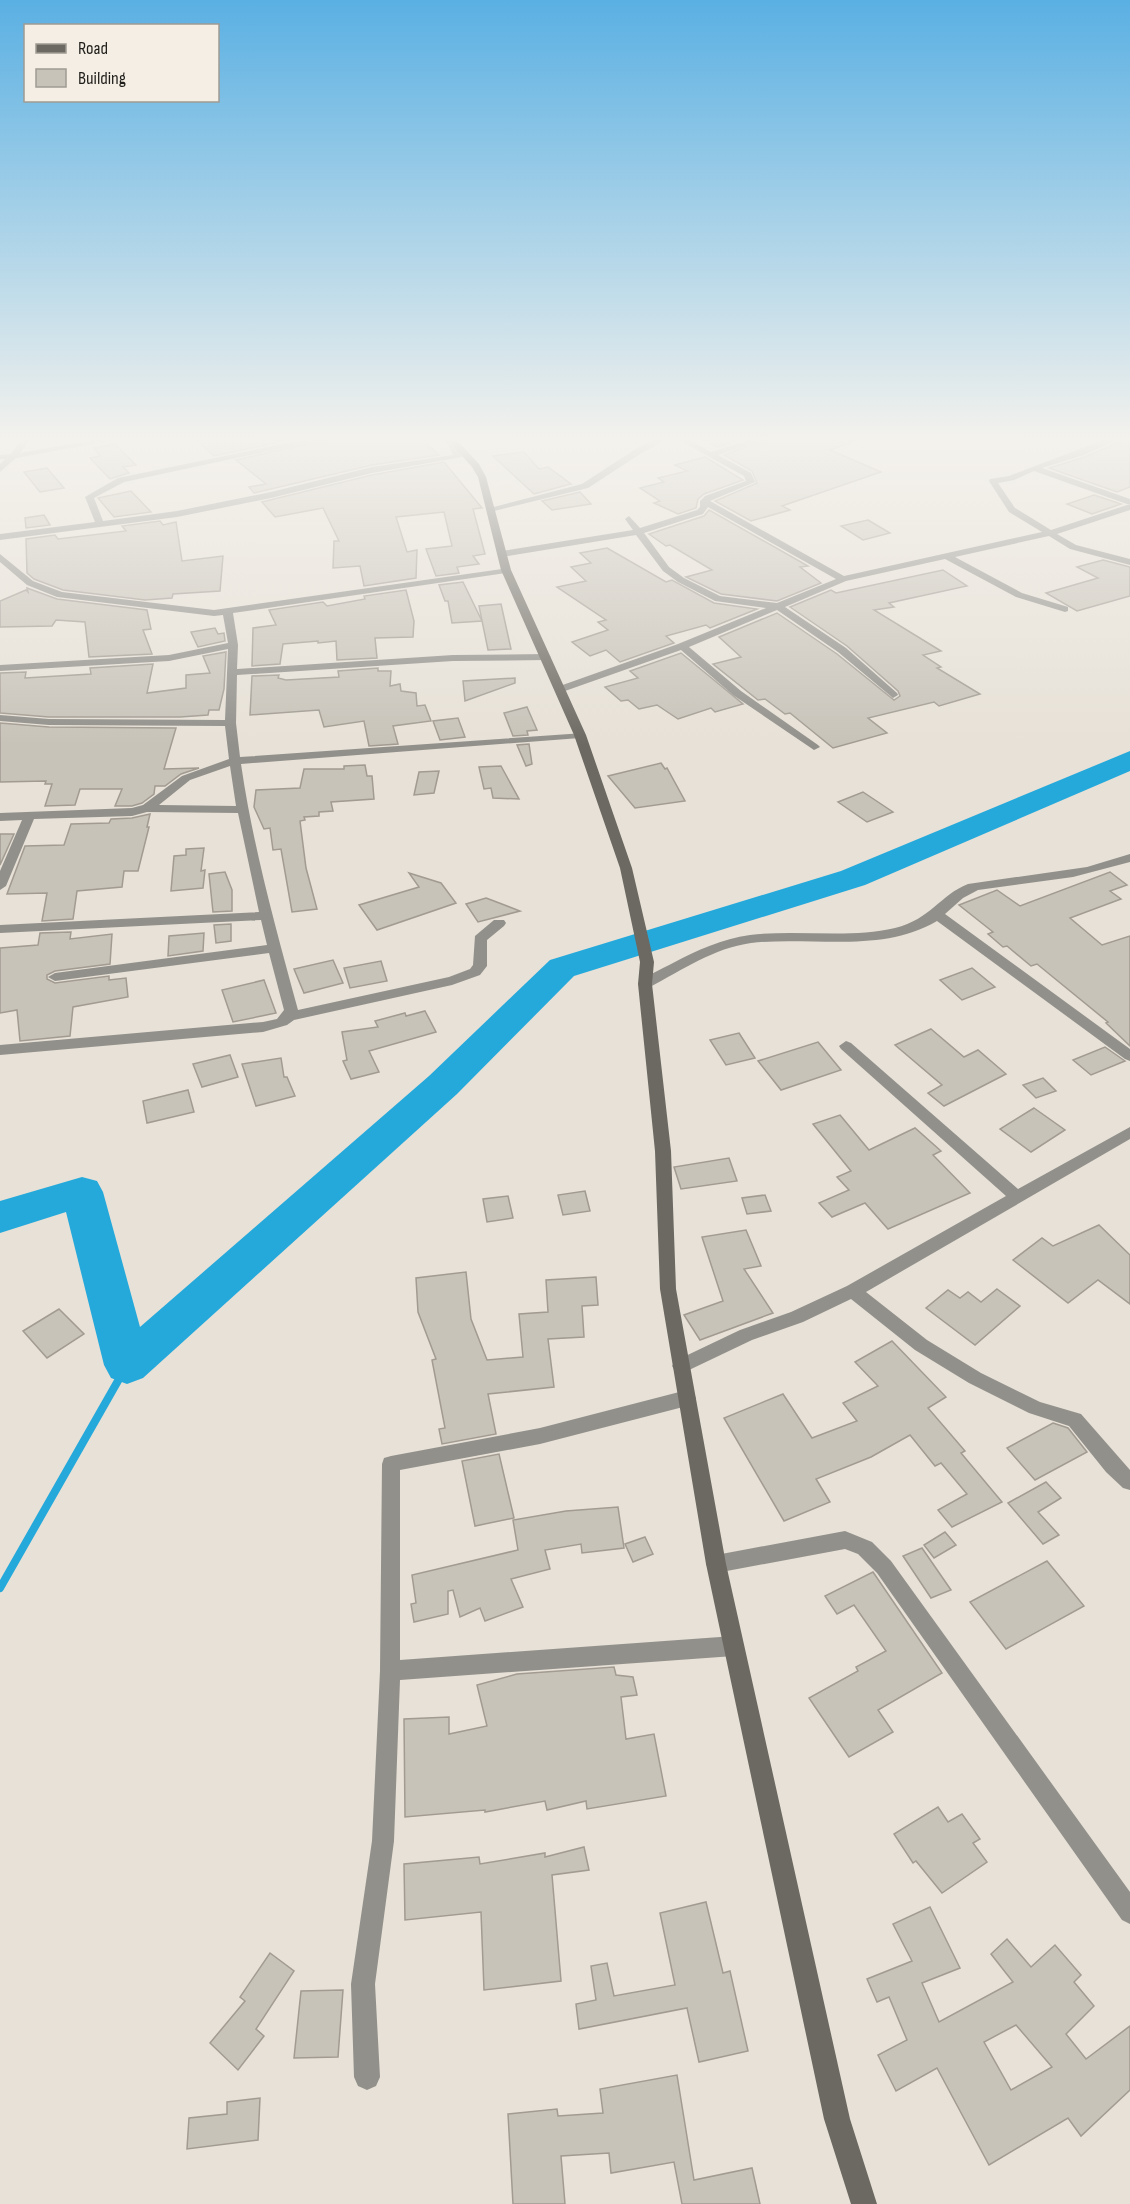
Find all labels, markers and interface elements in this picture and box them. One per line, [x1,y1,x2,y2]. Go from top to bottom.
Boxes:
legend [24,24,219,102]
text: Road [78,38,108,59]
text: Building [78,68,126,89]

